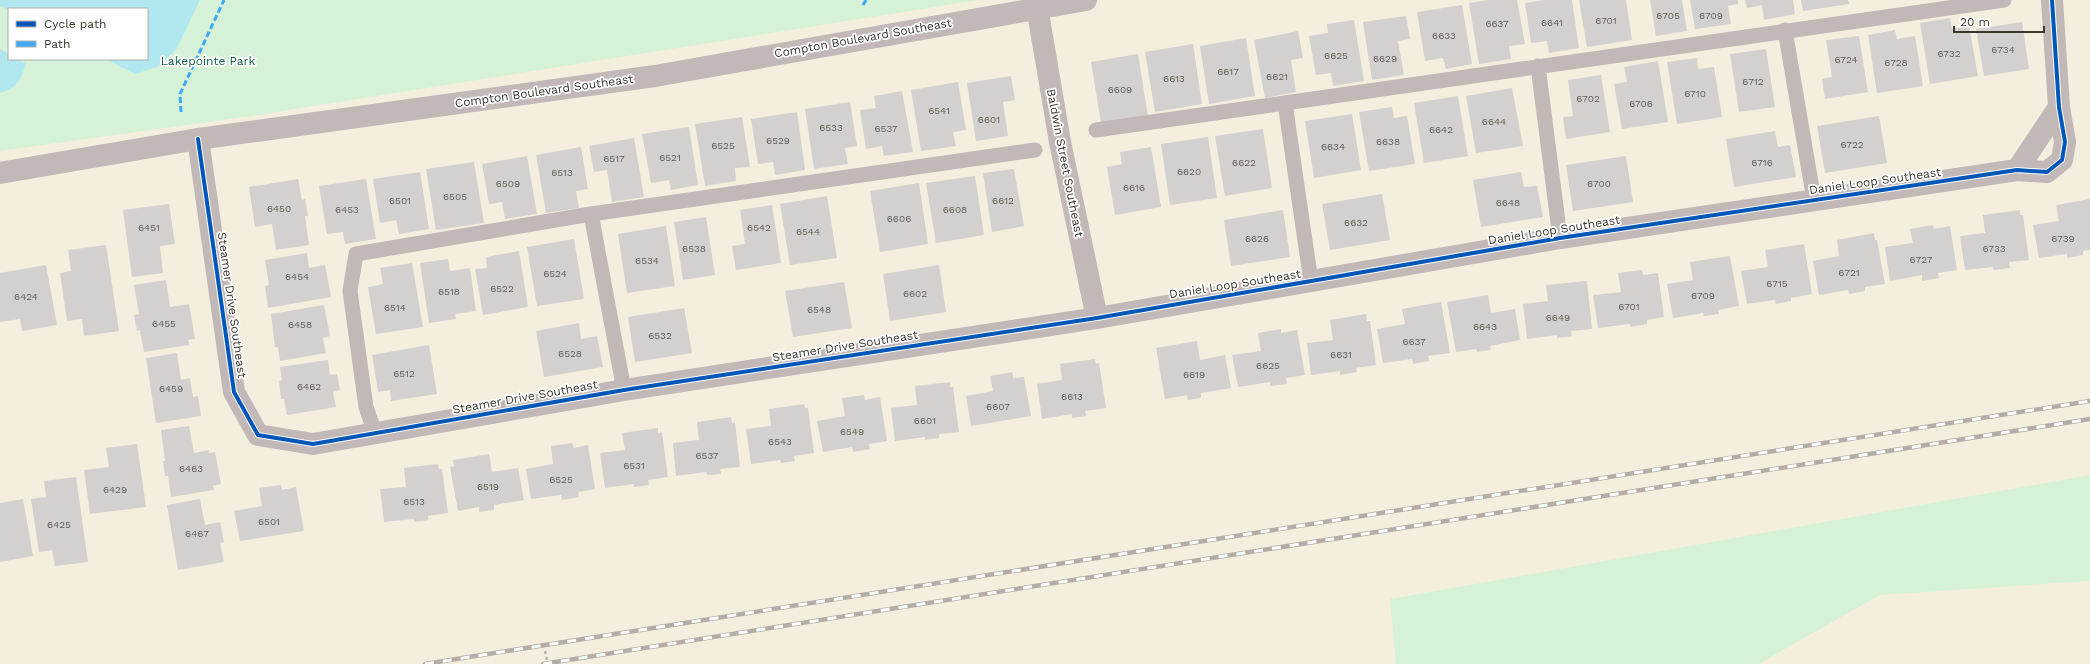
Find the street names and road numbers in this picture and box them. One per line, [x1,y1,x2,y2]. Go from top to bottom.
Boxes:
street label: Compton Boulevard Southeast [773,15,953,61]
street label: Compton Boulevard Southeast [454,72,634,110]
street label: Baldwin Street Southeast [1044,88,1086,238]
street label: Daniel Loop Southeast [1808,165,1942,197]
street label: Daniel Loop Southeast [1487,213,1621,247]
street label: Steamer Drive Southeast [215,231,249,379]
street label: Daniel Loop Southeast [1168,267,1302,301]
street label: Steamer Drive Southeast [771,328,919,364]
street label: Steamer Drive Southeast [451,377,599,417]

